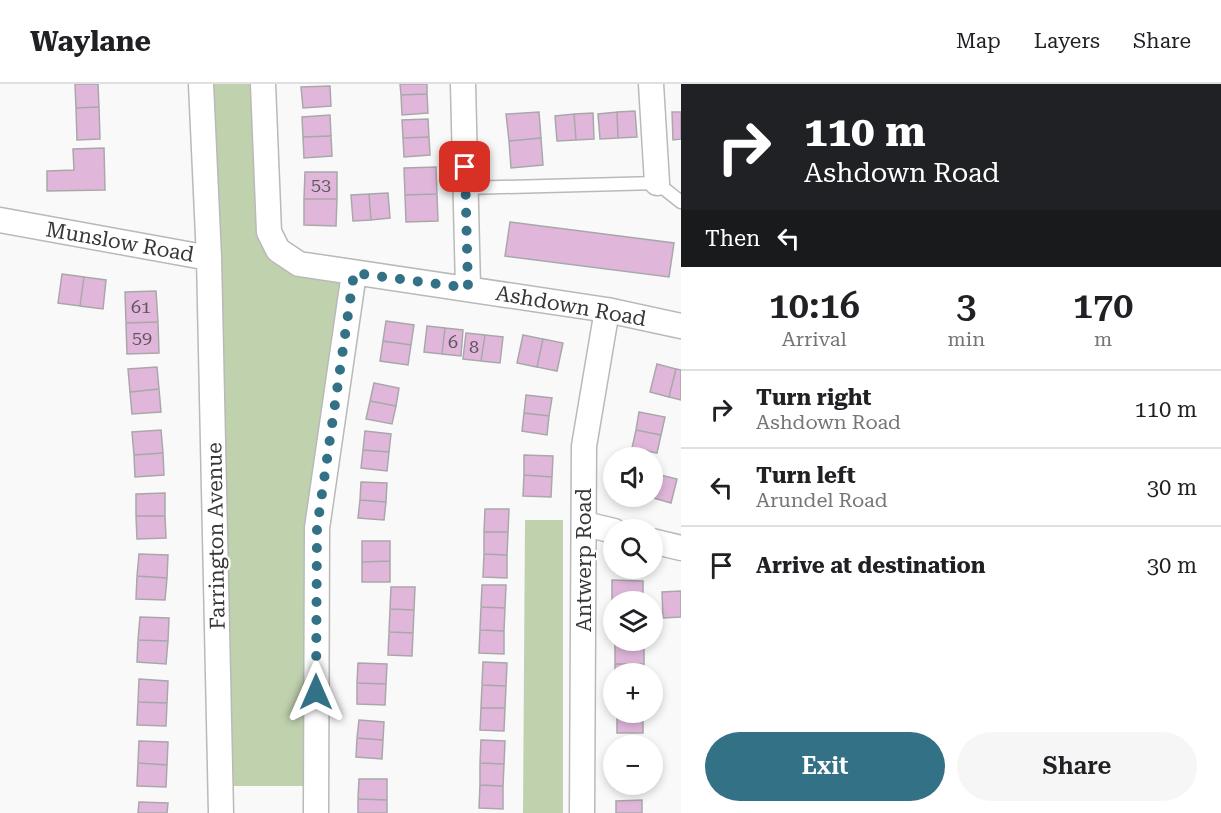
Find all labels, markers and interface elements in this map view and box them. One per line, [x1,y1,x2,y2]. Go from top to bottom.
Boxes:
text: Waylane [30,25,151,58]
text: Map [956,29,1001,53]
text: Layers [1034,29,1100,53]
text: Share [1133,29,1191,53]
text: 110 m [804,107,926,156]
icon: right [705,108,783,186]
pin [439,141,490,192]
icon: arrive [448,150,481,183]
text: Ashdown Road [804,157,1000,189]
house number: 53 [311,174,331,195]
street label: Munslow Road [44,217,196,267]
icon: left [772,222,805,255]
text: Then [705,226,760,251]
street label: Ashdown Road [494,281,649,331]
text: 10:16 [769,285,860,327]
text: 3 [956,285,976,327]
text: 170 [1073,285,1133,327]
house number: 61 [131,296,151,317]
house number: 59 [132,327,152,348]
text: Arrival [782,327,847,351]
text: min [948,327,985,351]
text: m [1094,327,1112,351]
house number: 6 [448,331,458,352]
house number: 8 [469,336,479,357]
text: Turn right [756,385,871,410]
icon: right [705,393,738,426]
text: 110 m [1134,397,1197,422]
text: Ashdown Road [756,410,901,434]
street label: Farrington Avenue [202,442,230,630]
map controls [603,447,663,795]
button: sound [603,447,663,507]
text: Turn left [756,463,856,488]
icon: left [705,471,738,504]
text: 30 m [1147,475,1197,500]
street label: Antwerp Road [572,487,596,632]
text: Arundel Road [756,488,888,512]
button: search [603,519,663,579]
icon: arrive [705,549,738,582]
text: Arrive at destination [756,553,985,578]
text: 30 m [1147,553,1197,578]
button: layers [603,591,663,651]
position arrow [284,660,348,724]
button: + [603,663,663,723]
button: Exit [705,732,945,801]
button: Share [957,732,1197,801]
button: − [603,735,663,795]

